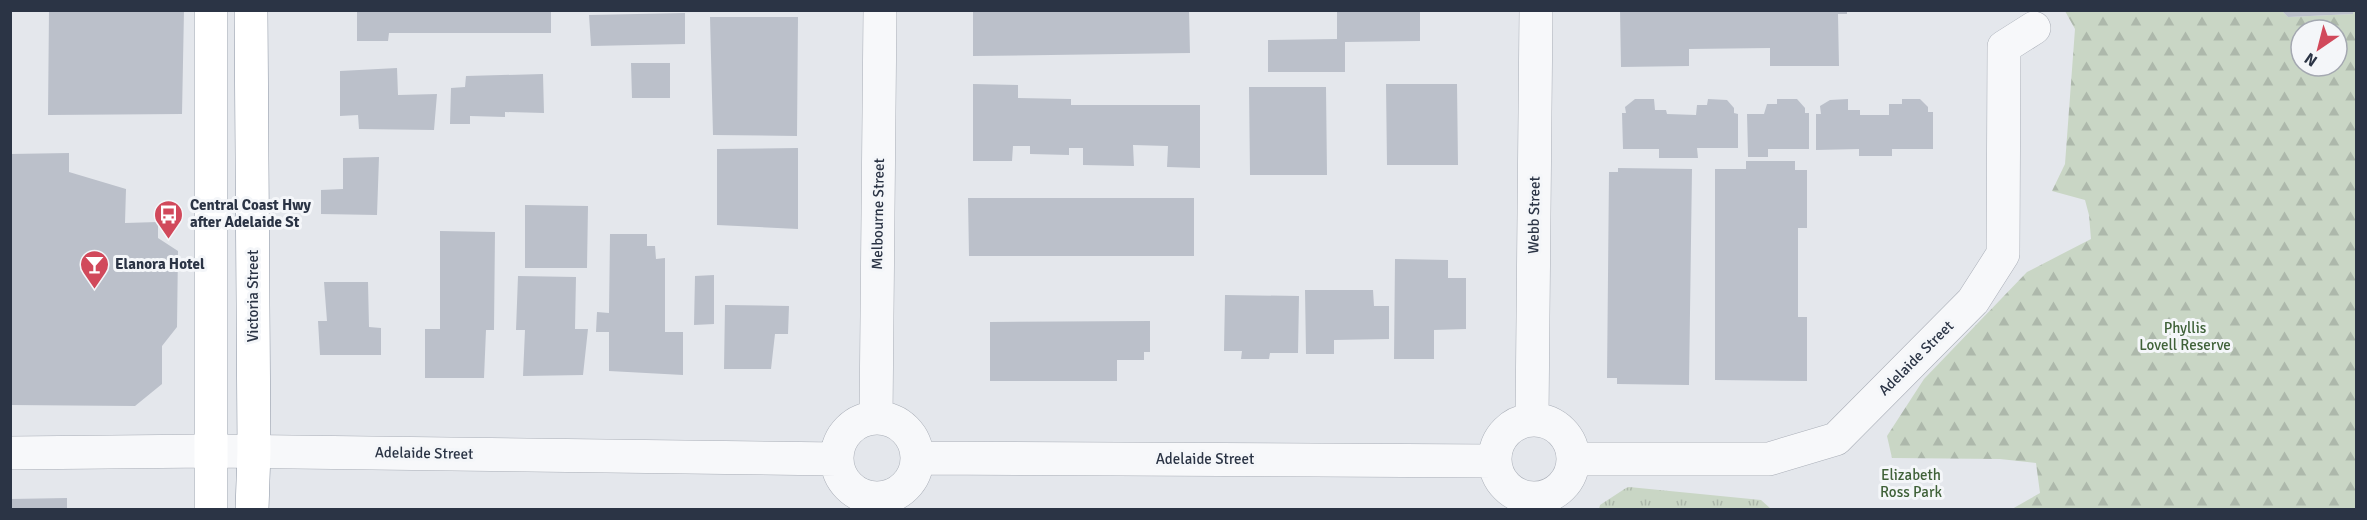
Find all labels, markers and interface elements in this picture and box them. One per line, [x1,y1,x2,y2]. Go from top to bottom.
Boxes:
north arrow [2289,18,2349,78]
text: N [2301,48,2321,71]
street label: Melbourne Street [868,158,888,270]
street label: Webb Street [1524,176,1544,254]
place label: Central Coast Hwy after Adelaide St [190,196,312,231]
bus stop icon: Central Coast Hwy after Adelaide St [153,198,185,240]
bar icon: Elanora Hotel [78,248,110,290]
street label: Victoria Street [244,250,262,342]
place label: Elanora Hotel [115,255,205,273]
street label: Adelaide Street [1875,317,1957,399]
park label: Phyllis Lovell Reserve [2139,319,2231,354]
street label: Adelaide Street [375,443,473,463]
street label: Adelaide Street [1156,450,1254,468]
park label: Elizabeth Ross Park [1880,466,1942,501]

